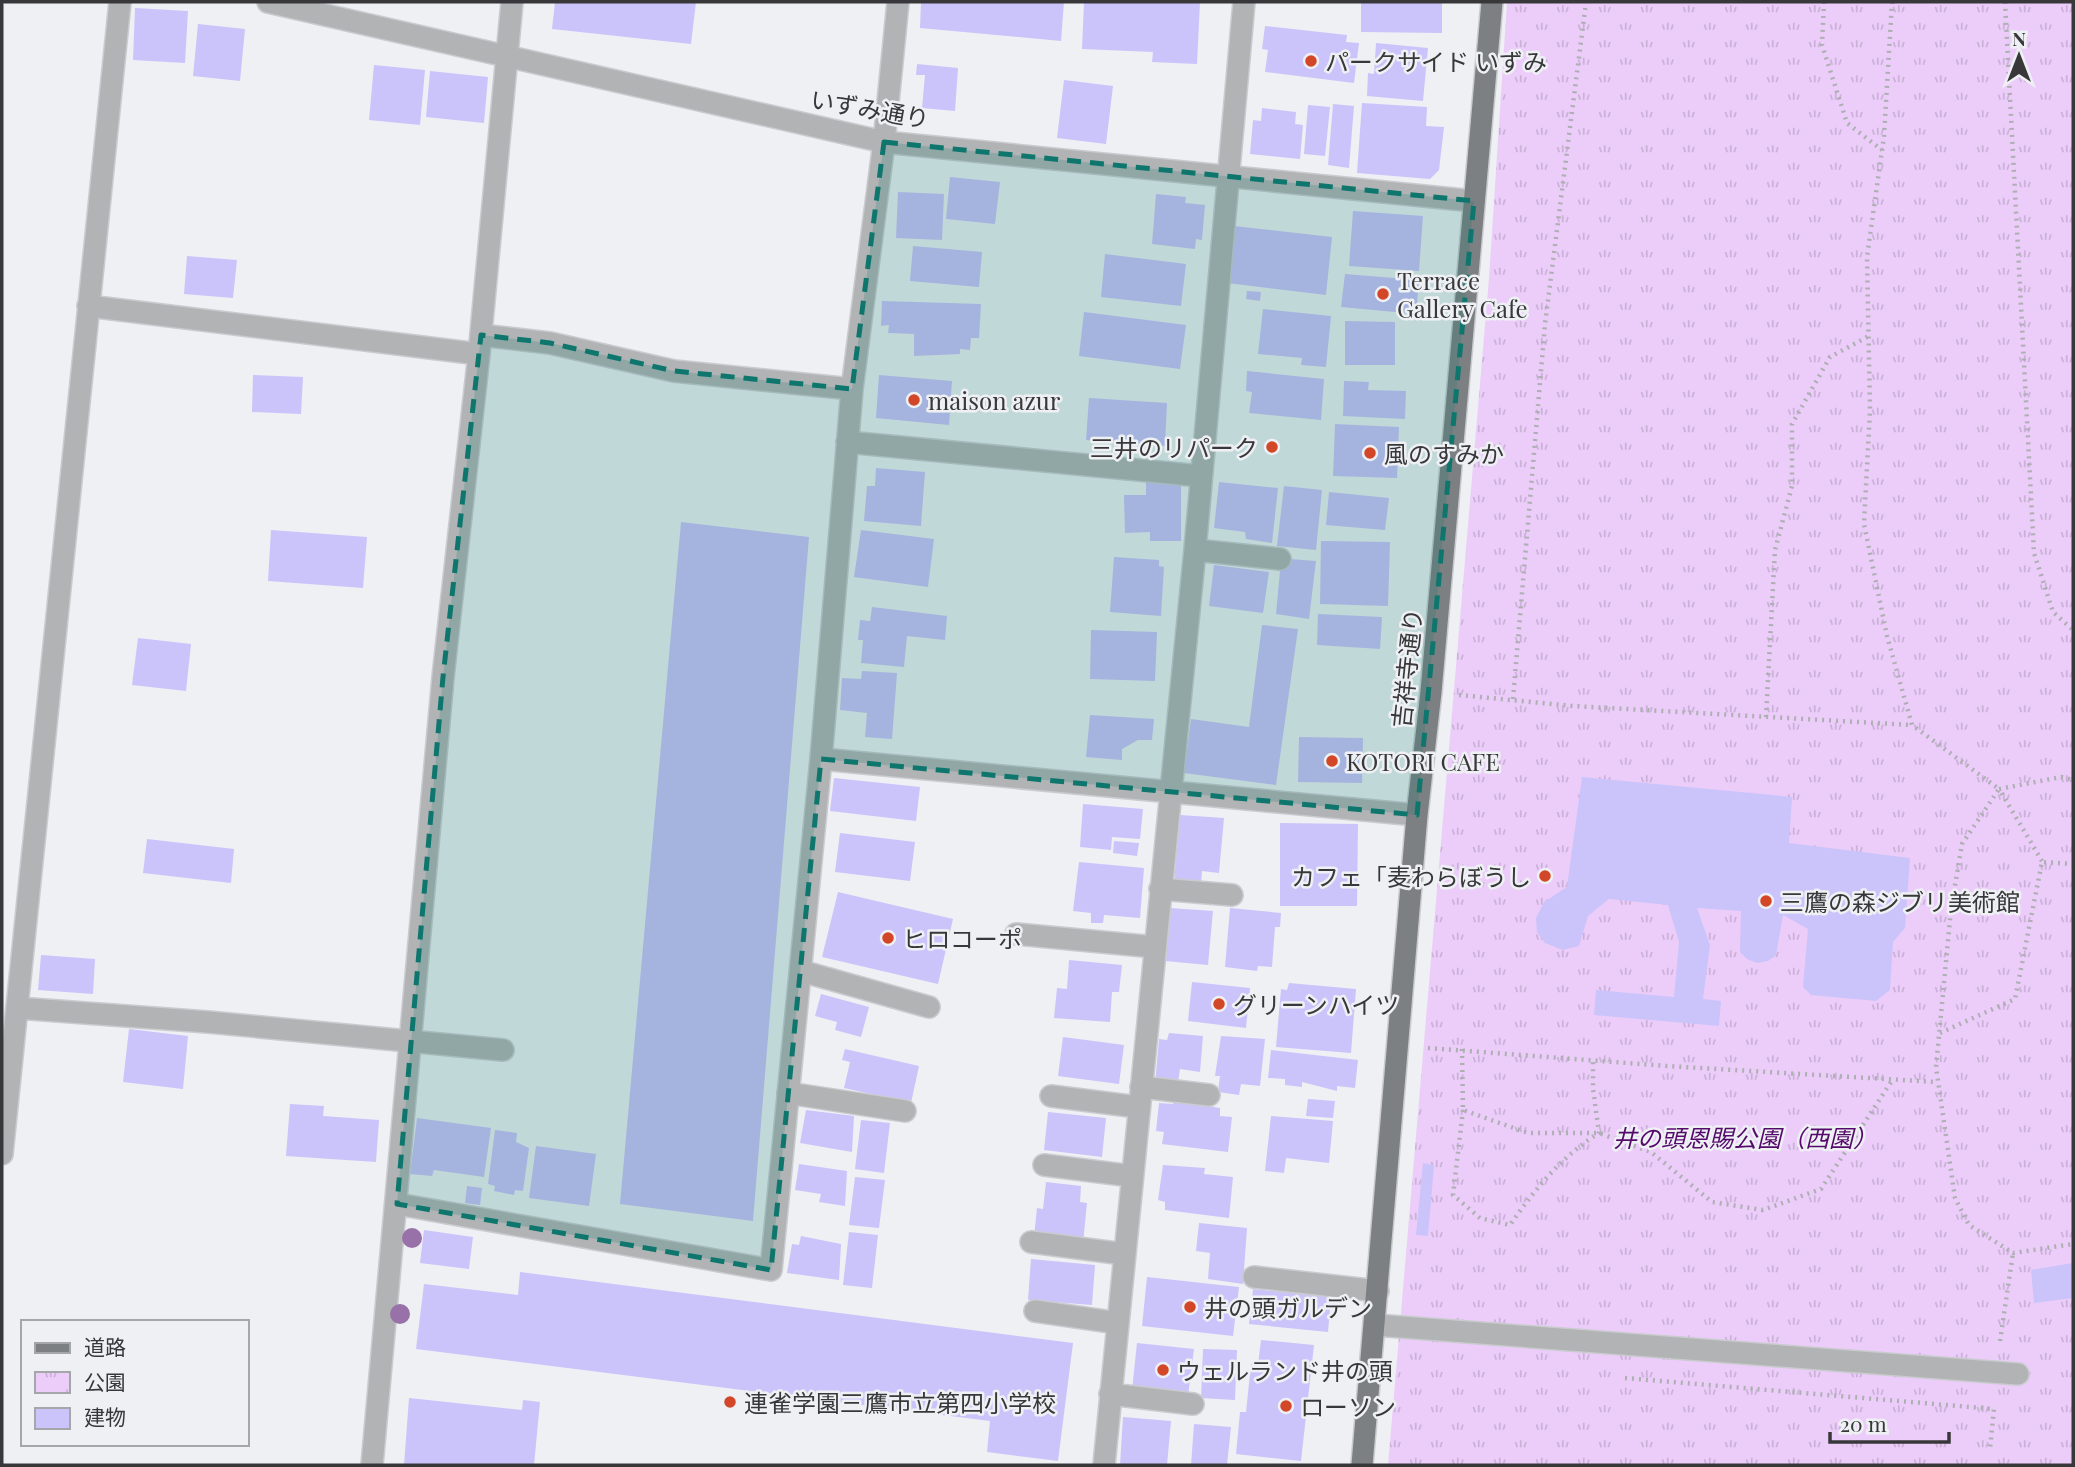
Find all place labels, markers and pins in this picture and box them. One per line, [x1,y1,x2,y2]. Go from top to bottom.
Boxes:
place label: パークサイド いずみ [1325,45,1547,77]
marker: パークサイド いずみ [1303,53,1319,69]
place label: Terrace Gallery Cafe [1397,264,1528,324]
marker: Terrace Gallery Cafe [1375,286,1391,302]
place label: maison azur [928,384,1061,416]
marker: maison azur [906,392,922,408]
place label: 三井のリパーク [1090,431,1258,463]
place label: 風のすみか [1384,437,1504,469]
marker: 三井のリパーク [1264,439,1280,455]
marker: 風のすみか [1362,445,1378,461]
place label: KOTORI CAFE [1346,745,1500,777]
marker: KOTORI CAFE [1324,753,1340,769]
place label: カフェ「麦わらぼうし [1291,860,1531,892]
marker: カフェ「麦わらぼうし [1537,868,1553,884]
place label: 三鷹の森ジブリ美術館 [1780,885,2020,917]
marker: 三鷹の森ジブリ美術館 [1758,893,1774,909]
place label: ヒロコーポ [902,922,1022,954]
marker: ヒロコーポ [880,930,896,946]
place label: グリーンハイツ [1233,988,1399,1020]
marker: グリーンハイツ [1211,996,1227,1012]
place label: 井の頭ガルデン [1204,1291,1372,1323]
marker: 井の頭ガルデン [1182,1299,1198,1315]
place label: ウェルランド井の頭 [1177,1354,1393,1386]
marker: ウェルランド井の頭 [1155,1362,1171,1378]
place label: 連雀学園三鷹市立第四小学校 [744,1386,1056,1418]
place label: ローソン [1300,1390,1396,1422]
marker: 連雀学園三鷹市立第四小学校 [722,1394,738,1410]
marker: ローソン [1278,1398,1294,1414]

